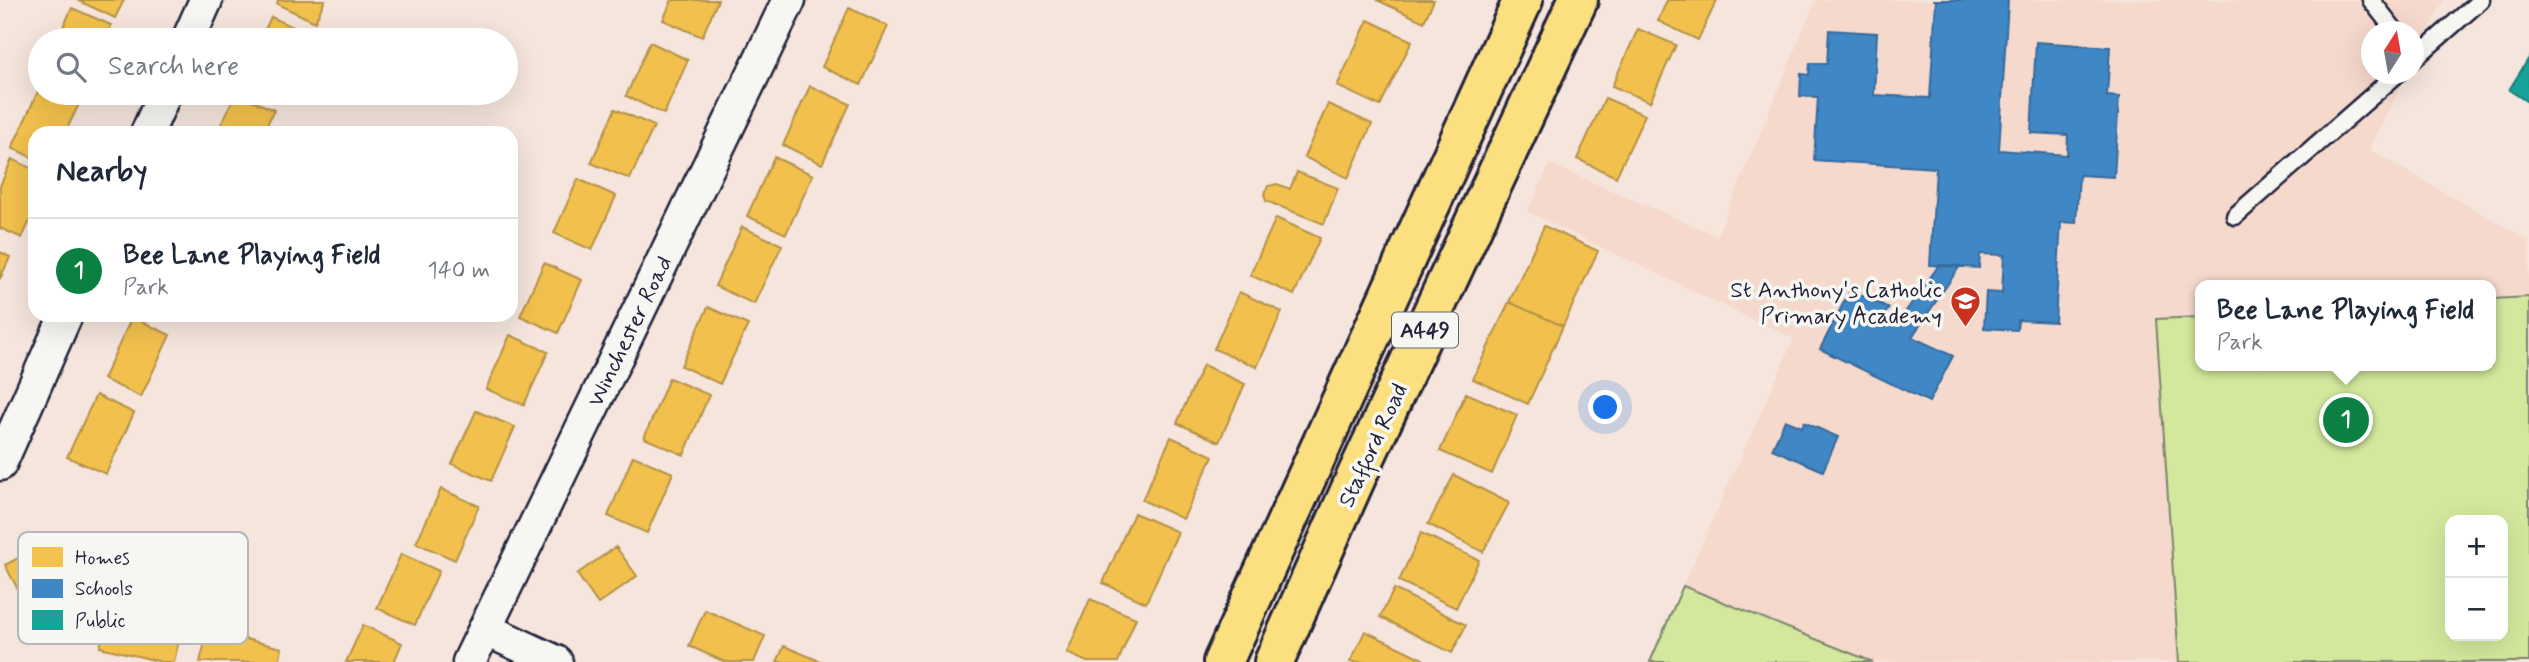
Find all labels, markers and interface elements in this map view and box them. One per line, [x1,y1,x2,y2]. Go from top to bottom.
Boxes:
north arrow [2361,21,2424,84]
search box [28,28,518,105]
icon: search [52,48,90,86]
text: Search here [108,50,239,84]
text: Nearby [56,152,147,191]
text: Bee Lane Playing Field [123,239,380,273]
street label: Winchester Road [581,252,680,412]
text: 1 [74,256,84,286]
text: 140 m [427,256,490,286]
text: Park [123,273,169,303]
place label: St Anthony's Catholic Primary Academy [1730,276,1942,332]
popup [2195,280,2496,371]
school or university icon: St Anthony's Catholic Primary Academy [1948,285,1982,329]
text: Bee Lane Playing Field [2217,294,2474,328]
road number: A449 [1392,312,1458,348]
text: Park [2217,328,2263,358]
street label: Stafford Road [1332,379,1416,513]
your location [1588,390,1622,424]
pin: 1 [2323,394,2369,446]
map controls [2445,515,2508,641]
button: + [2445,515,2508,578]
legend [18,532,248,644]
text: Homes [75,546,130,571]
text: Schools [75,577,133,602]
button: − [2445,578,2508,641]
text: Public [75,609,126,634]

